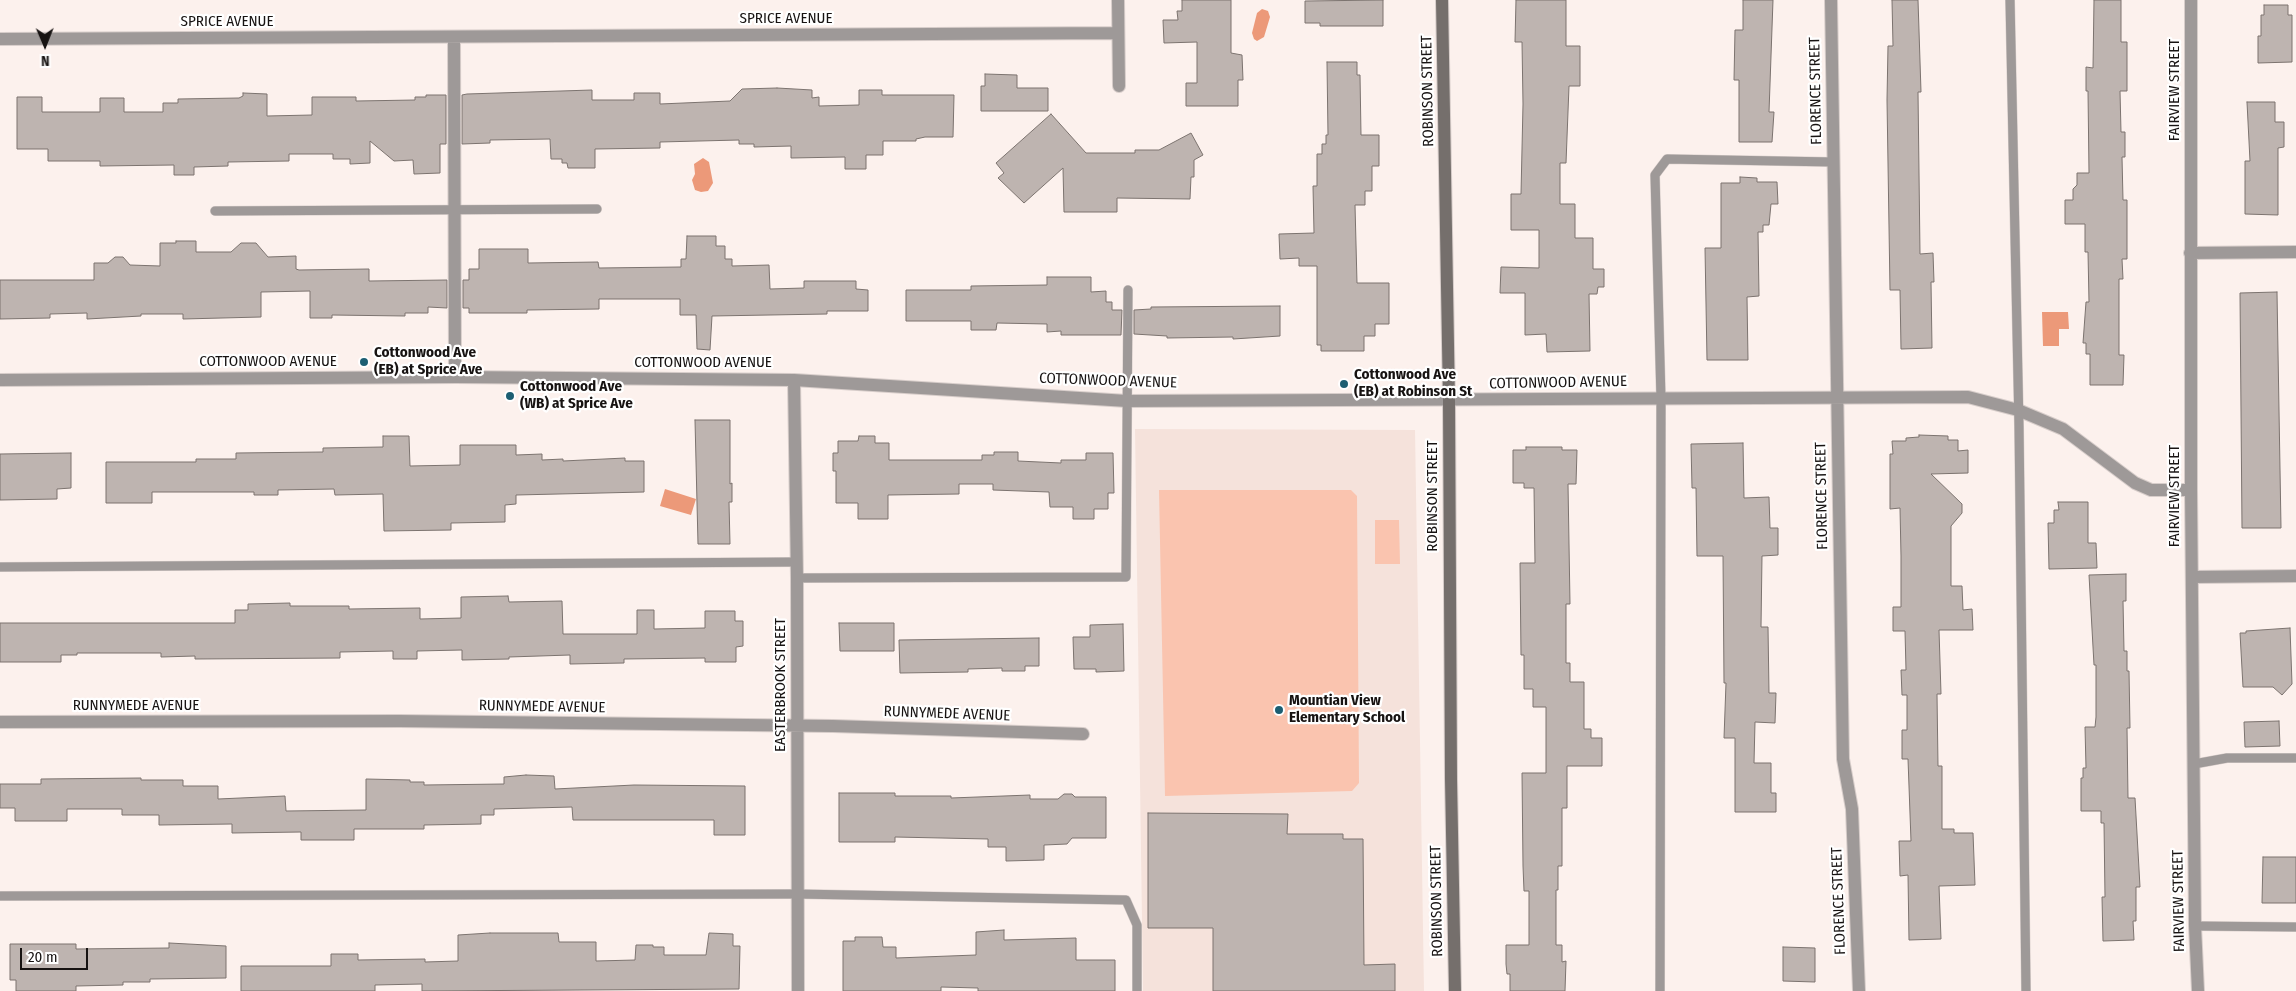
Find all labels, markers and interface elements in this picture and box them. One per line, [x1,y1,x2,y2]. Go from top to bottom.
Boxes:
street label: SPRICE AVENUE [740,10,832,28]
street label: SPRICE AVENUE [181,13,273,31]
north arrow [20,20,70,70]
street label: ROBINSON STREET [1418,35,1438,147]
street label: FLORENCE STREET [1806,37,1826,145]
street label: FAIRVIEW STREET [2166,39,2184,141]
text: N [41,52,50,69]
place label: Cottonwood Ave (EB) at Sprice Ave [374,344,482,379]
street label: COTTONWOOD AVENUE [199,353,337,371]
street label: COTTONWOOD AVENUE [634,354,772,372]
marker: Cottonwood Ave (EB) at Sprice Ave [358,356,370,368]
place label: Cottonwood Ave (EB) at Robinson St [1354,366,1472,401]
street label: COTTONWOOD AVENUE [1039,370,1177,392]
street label: COTTONWOOD AVENUE [1489,373,1627,393]
place label: Cottonwood Ave (WB) at Sprice Ave [520,378,633,413]
marker: Cottonwood Ave (EB) at Robinson St [1338,378,1350,390]
marker: Cottonwood Ave (WB) at Sprice Ave [504,390,516,402]
street label: ROBINSON STREET [1424,440,1442,552]
street label: FLORENCE STREET [1812,442,1832,550]
street label: FAIRVIEW STREET [2166,445,2184,547]
street label: EASTERBROOK STREET [772,618,790,752]
place label: Mountian View Elementary School [1289,692,1405,727]
street label: RUNNYMEDE AVENUE [73,697,199,715]
street label: RUNNYMEDE AVENUE [479,697,605,717]
street label: RUNNYMEDE AVENUE [883,703,1011,725]
marker: Mountian View Elementary School [1273,704,1285,716]
street label: ROBINSON STREET [1427,845,1447,957]
street label: FLORENCE STREET [1828,847,1850,955]
street label: FAIRVIEW STREET [2169,850,2189,952]
scale bar [22,938,90,970]
text: 20 m [28,948,58,966]

